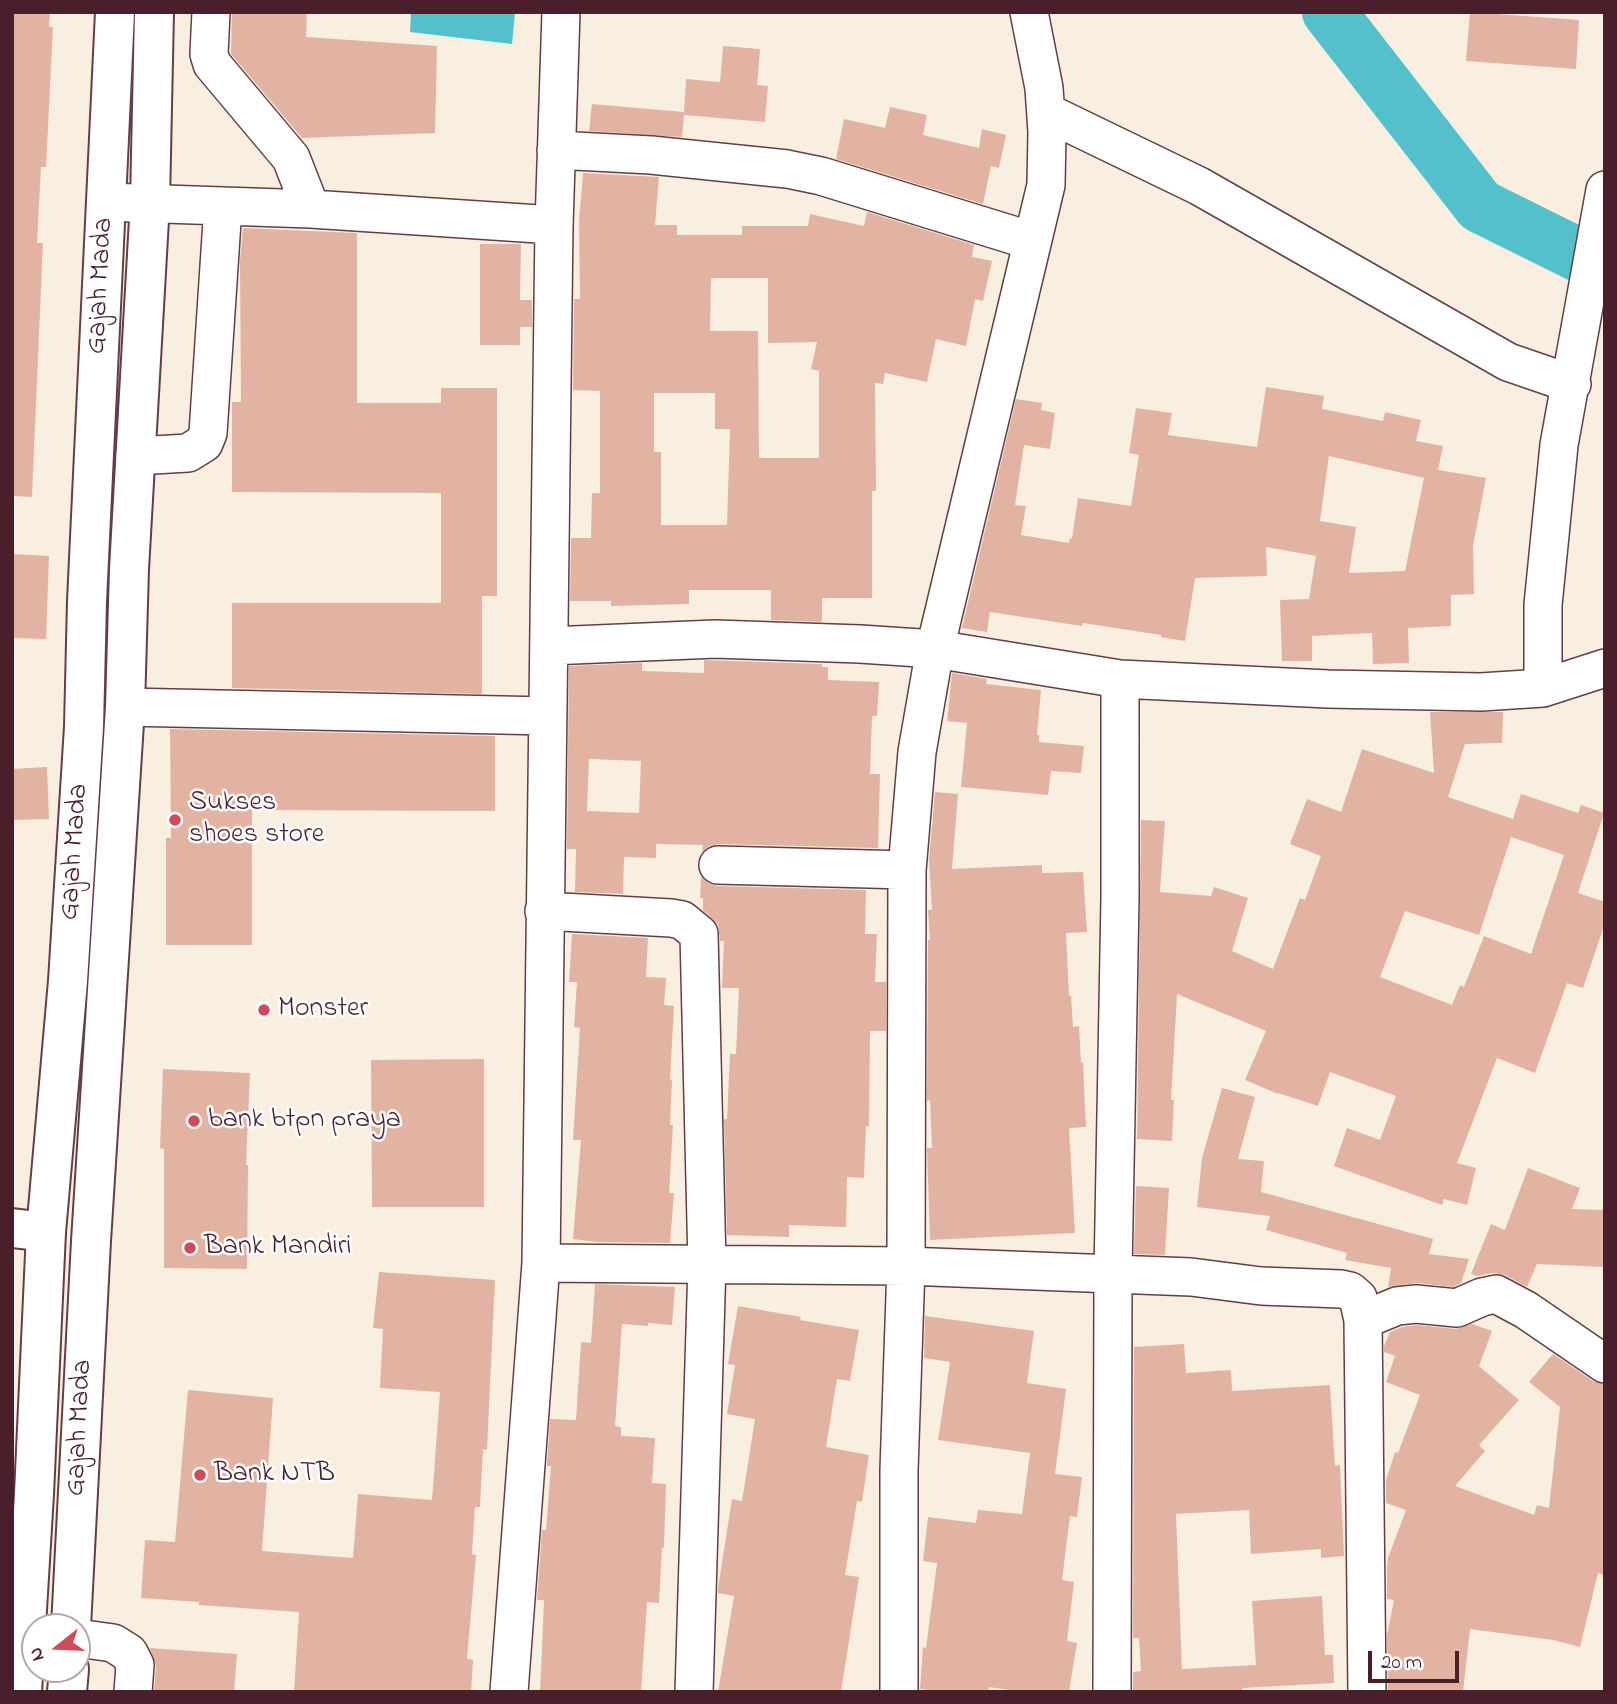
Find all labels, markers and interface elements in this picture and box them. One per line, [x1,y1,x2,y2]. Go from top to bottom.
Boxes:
street label: Gajah Mada [82,217,122,355]
street label: Gajah Mada [54,783,98,921]
place label: Sukses shoes store [189,787,324,853]
marker: Sukses shoes store [167,812,183,828]
place label: Monster [278,993,368,1027]
marker: Monster [256,1002,272,1018]
place label: bank btpn praya [208,1104,401,1138]
marker: bank btpn praya [186,1113,202,1129]
place label: Bank Mandiri [204,1231,351,1265]
marker: Bank Mandiri [182,1240,198,1256]
street label: Gajah Mada [61,1359,101,1497]
place label: Bank NTB [214,1458,335,1492]
marker: Bank NTB [192,1467,208,1483]
north arrow [21,1613,91,1683]
scale bar [1372,1638,1463,1682]
text: N [23,1644,52,1664]
text: 20 m [1381,1648,1422,1678]

